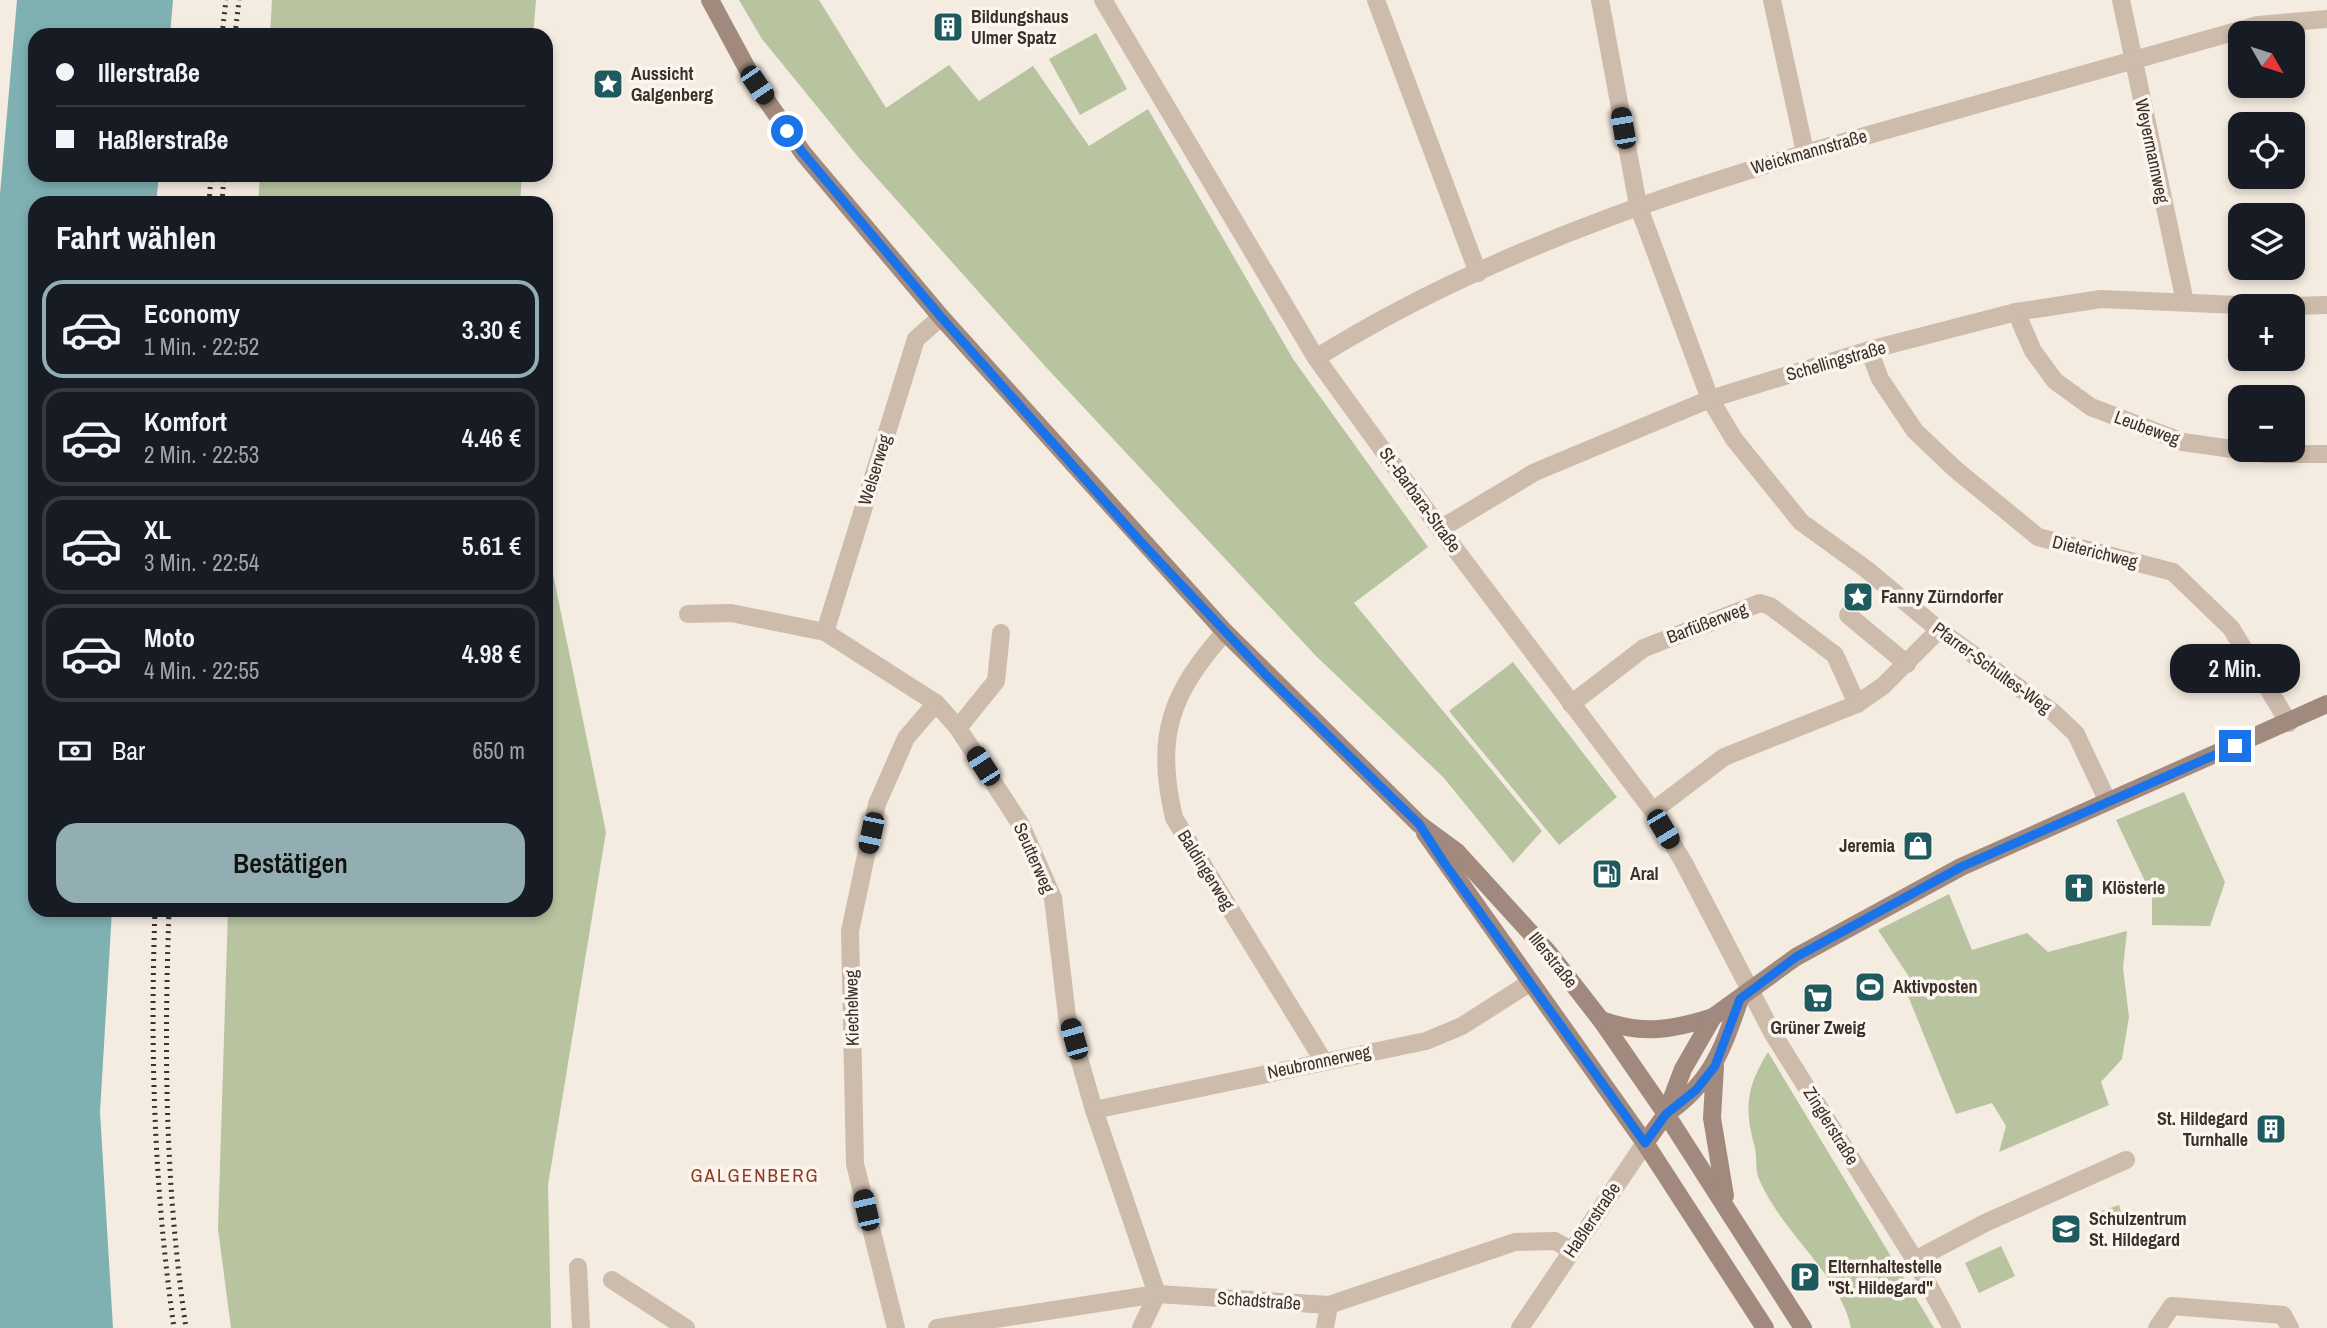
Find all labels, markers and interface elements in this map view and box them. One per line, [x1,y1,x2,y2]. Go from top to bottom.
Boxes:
place label: Bildungshaus Ulmer Spatz [971,4,1069,50]
building icon: Bildungshaus Ulmer Spatz [931,10,965,44]
north arrow [2228,21,2305,98]
map controls [2228,21,2305,462]
text: Illerstraße [98,55,200,90]
place label: Aussicht Galgenberg [631,61,713,107]
car [737,62,778,108]
place icon: Aussicht Galgenberg [591,67,625,101]
street label: Weyermannweg [2129,96,2176,206]
car [1610,105,1637,151]
button: locate [2228,112,2305,189]
route start [771,115,803,147]
text: Haßlerstraße [98,122,228,157]
street label: Weickmannstraße [1748,123,1870,180]
button: layers [2228,203,2305,280]
text: Fahrt wählen [56,216,217,259]
button: + [2228,294,2305,371]
text: Economy [144,296,240,331]
icon: car [60,298,123,361]
text: 3.30 € [462,312,521,347]
text: 1 Min. · 22:52 [144,331,259,362]
street label: Schellingstraße [1783,334,1889,387]
button: − [2228,385,2305,462]
text: Komfort [144,404,227,439]
street label: Leubeweg [2111,404,2184,451]
icon: car [60,406,123,469]
text: 4.46 € [462,420,521,455]
street label: Welserweg [852,431,897,508]
text: 2 Min. · 22:53 [144,439,259,470]
street label: St.-Barbara-Straße [1374,442,1467,557]
text: XL [144,512,171,547]
icon: car [60,514,123,577]
text: 5.61 € [462,528,521,563]
street label: Dieterichweg [2050,529,2141,574]
text: 3 Min. · 22:54 [144,547,259,578]
place icon: Fanny Zürndorfer [1841,580,1875,614]
place label: Fanny Zürndorfer [1881,584,2004,609]
street label: Barfüßerweg [1663,595,1751,649]
street label: Pfarrer-Schultes-Weg [1928,616,2058,720]
text: Moto [144,620,195,655]
icon: car [60,622,123,685]
text: 4.98 € [462,636,521,671]
callout: 2 Min. [2170,644,2300,694]
text: 2 Min. [2208,653,2262,684]
text: 4 Min. · 22:55 [144,655,259,686]
route end [2219,730,2251,762]
icon: cash [56,732,94,770]
text: Bar [112,733,145,768]
text: 650 m [473,735,525,766]
car [963,743,1004,789]
car [1644,806,1683,852]
car [857,810,886,856]
street label: Seutterweg [1008,819,1061,898]
button: Bestätigen [56,823,525,903]
street label: Baldingerweg [1172,825,1241,915]
shop icon: Jeremia [1901,829,1935,863]
place label: Jeremia [1839,833,1896,858]
fuel station icon: Aral [1590,857,1624,891]
place label: Aral [1630,861,1659,886]
church icon: Klösterle [2062,871,2096,905]
place label: Klösterle [2102,875,2165,900]
street label: Illerstraße [1523,926,1584,993]
street label: Kiechelweg [838,969,865,1046]
sports icon: Aktivposten [1853,970,1887,1004]
place label: Aktivposten [1893,974,1977,999]
supermarket icon: Grüner Zweig [1801,981,1835,1015]
place label: Grüner Zweig [1770,1015,1866,1040]
car [1059,1016,1090,1062]
street label: Neubronnerweg [1265,1038,1374,1085]
street label: Zinglerstraße [1798,1082,1865,1170]
place label: St. Hildegard Turnhalle [2157,1106,2248,1152]
building icon: St. Hildegard Turnhalle [2254,1112,2288,1146]
district label: GALGENBERG [690,1162,820,1188]
street label: Haßlerstraße [1557,1177,1626,1262]
car [852,1187,881,1233]
place label: Schulzentrum St. Hildegard [2089,1206,2187,1252]
school or university icon: Schulzentrum St. Hildegard [2049,1212,2083,1246]
place label: Elternhaltestelle "St. Hildegard" [1828,1254,1942,1300]
parking icon: Elternhaltestelle "St. Hildegard" [1788,1260,1822,1294]
street label: Schadstraße [1216,1285,1302,1316]

